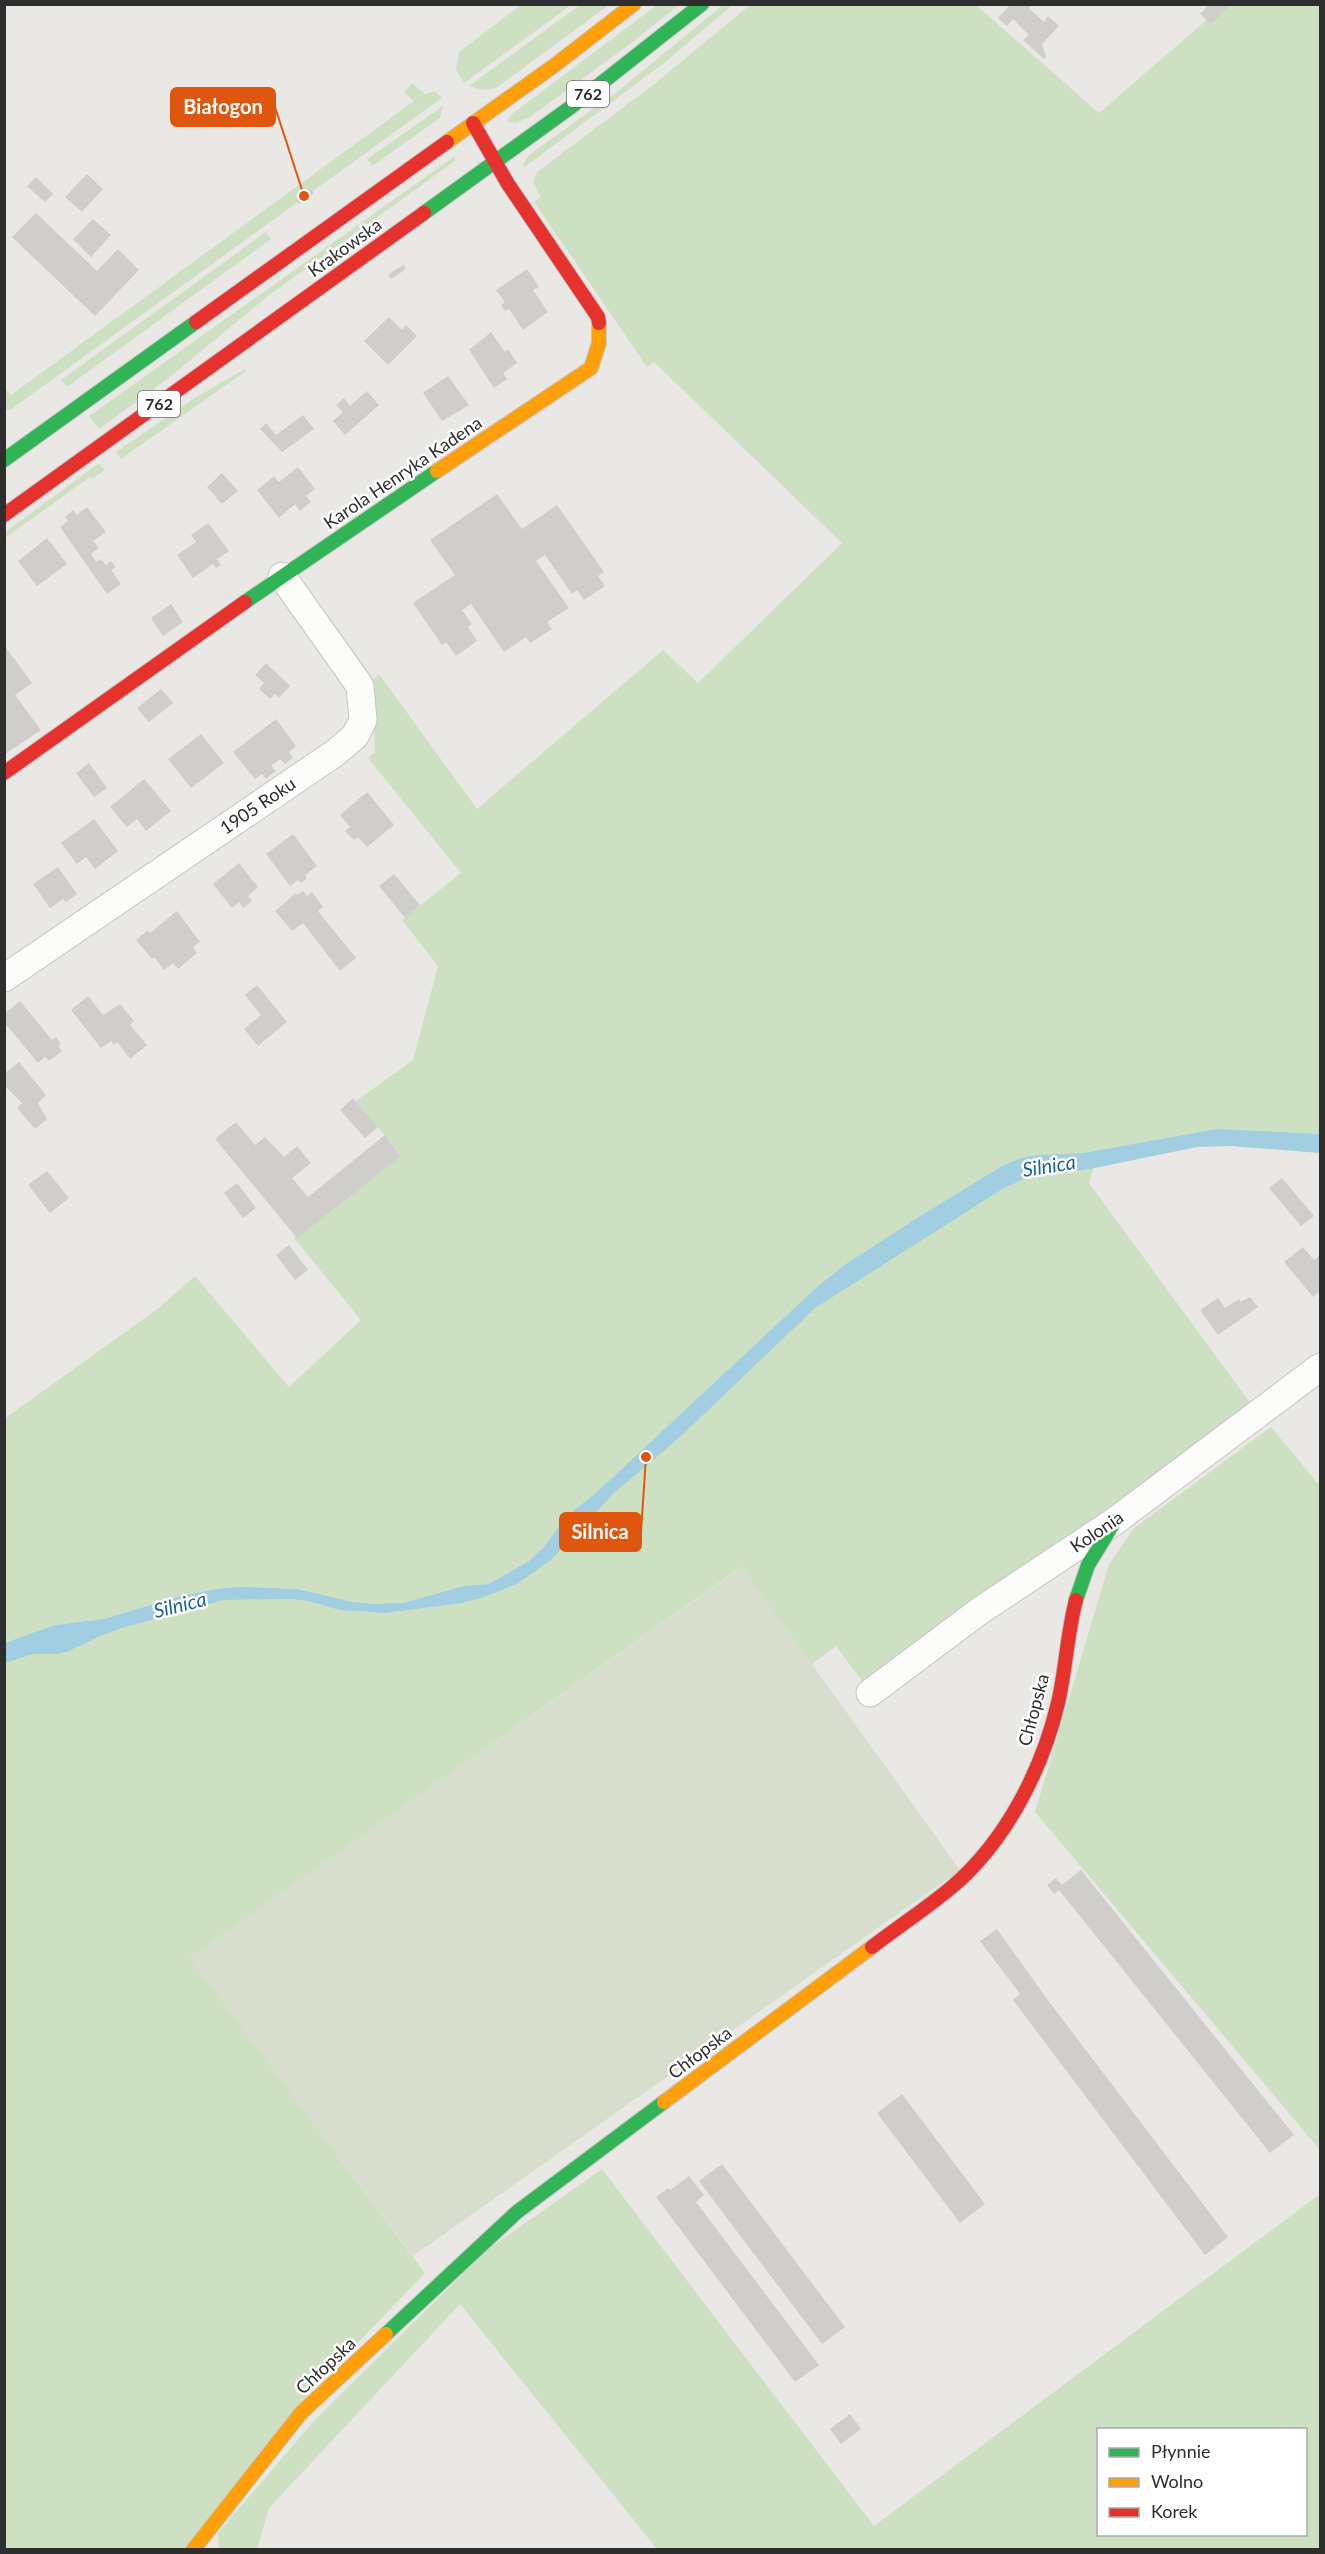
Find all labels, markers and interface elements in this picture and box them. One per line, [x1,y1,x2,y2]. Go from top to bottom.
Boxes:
road number: 762 [567,81,609,107]
callout: Białogon [171,88,275,126]
text: Białogon [183,94,263,118]
street label: Krakowska [303,213,386,281]
road number: 762 [138,391,180,417]
street label: Karola Henryka Kadena [319,411,486,533]
street label: 1905 Roku [215,772,299,838]
water label: Silnica [1021,1149,1077,1181]
street label: Kolonia [1066,1505,1127,1557]
callout: Silnica [560,1513,641,1551]
text: Silnica [571,1519,629,1543]
water label: Silnica [151,1586,209,1622]
street label: Chłopska [1013,1671,1053,1748]
street label: Chłopska [663,2021,735,2083]
street label: Chłopska [291,2332,360,2398]
legend [1097,2428,1307,2536]
text: Płynnie [1151,2440,1211,2462]
text: Wolno [1151,2470,1203,2492]
text: Korek [1151,2500,1198,2522]

